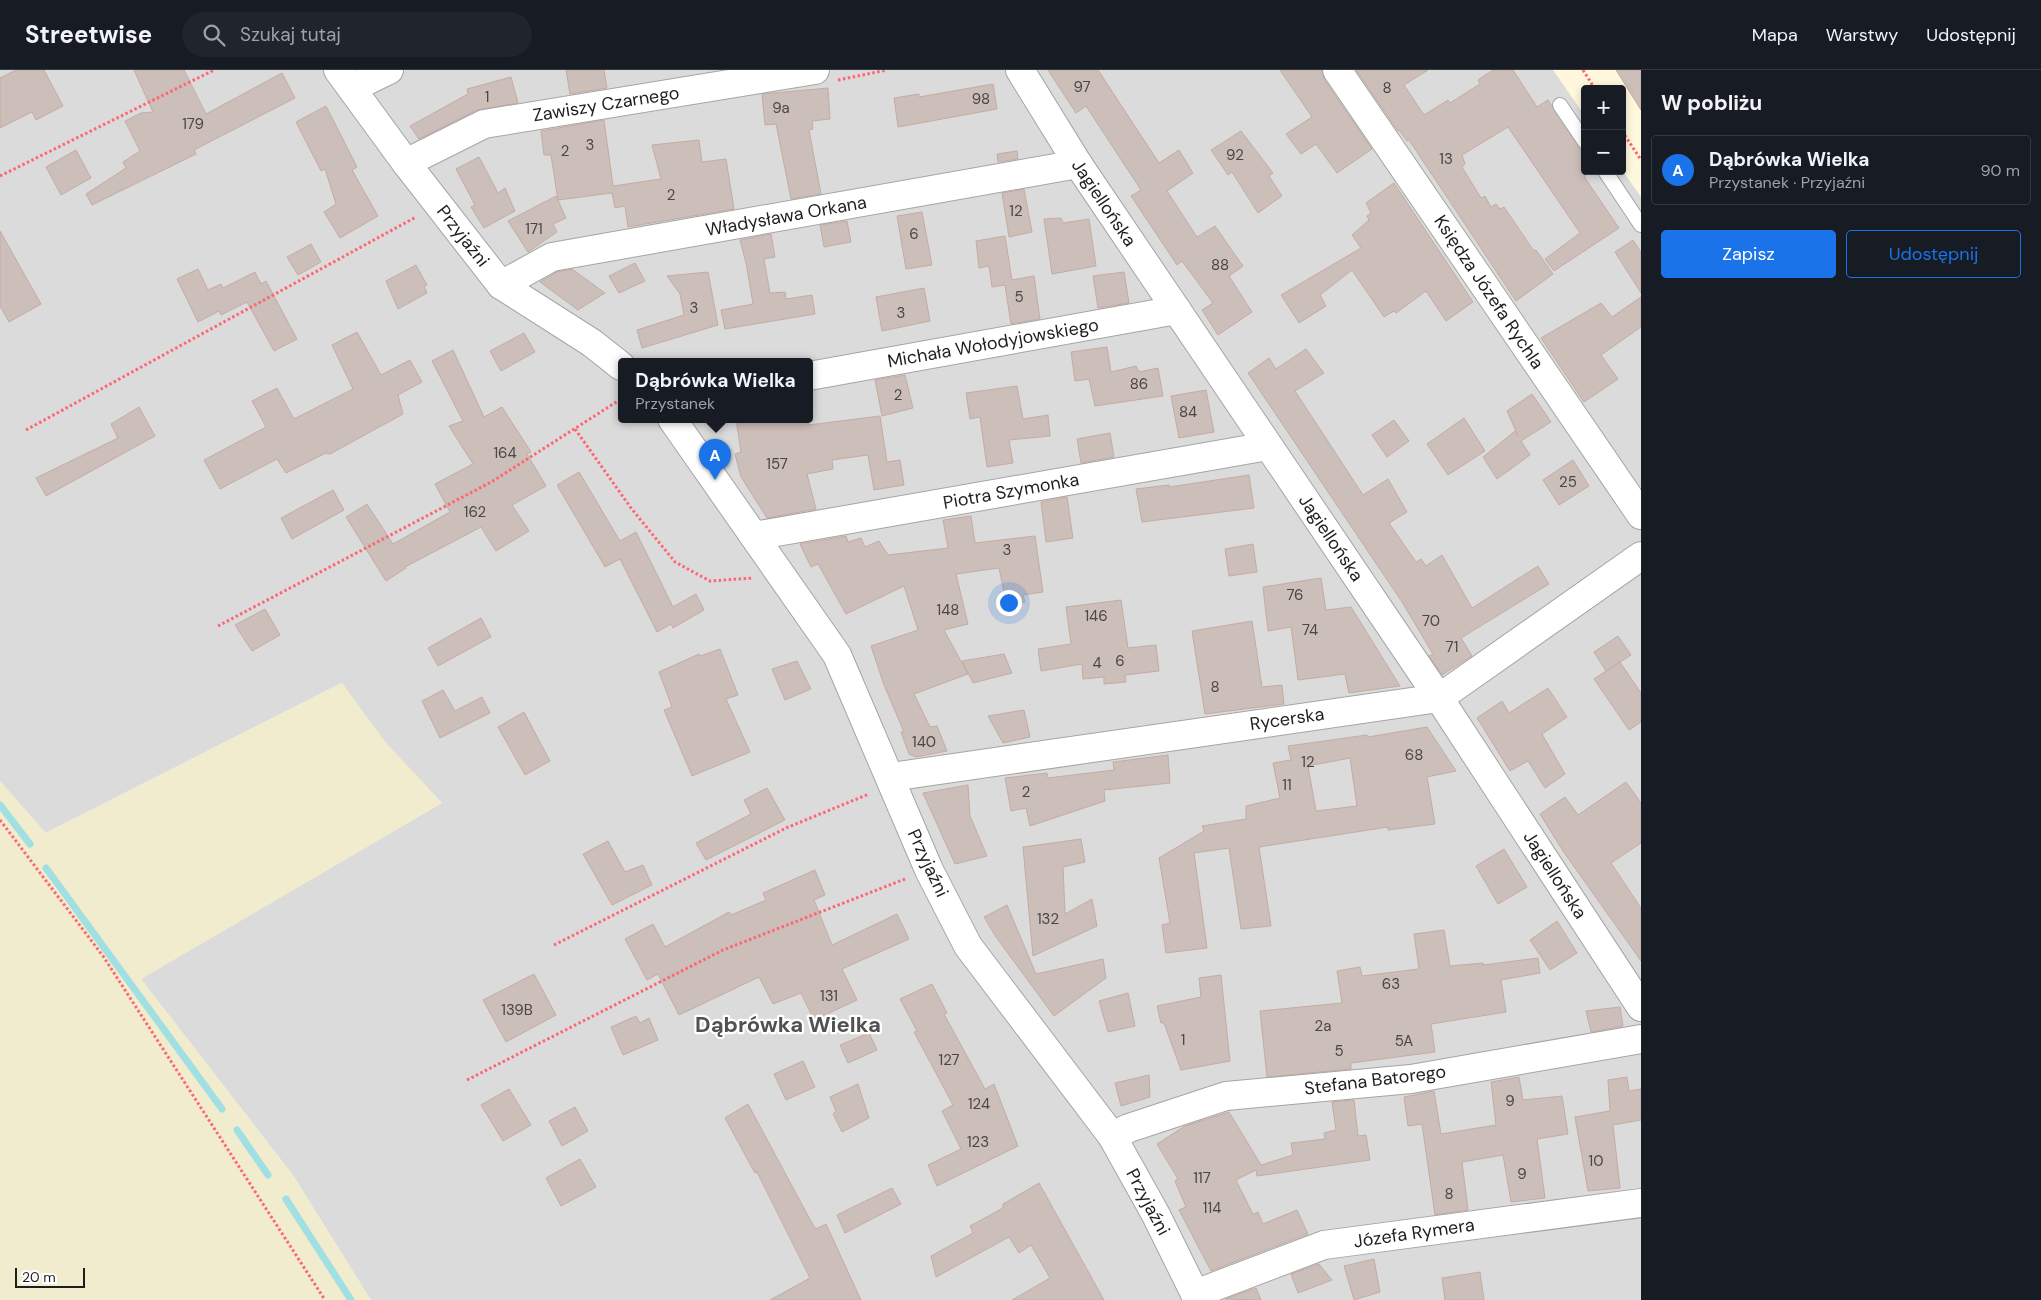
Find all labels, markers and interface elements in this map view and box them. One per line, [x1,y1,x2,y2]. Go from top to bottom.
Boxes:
search box [182,12,532,57]
text: Streetwise [25,19,152,50]
icon: search [200,21,228,49]
text: Szukaj tutaj [240,22,341,47]
text: Mapa [1752,23,1798,47]
text: Warstwy [1826,23,1898,47]
text: Udostępnij [1926,23,2016,47]
house number: 97 [1073,77,1091,97]
house number: 8 [1382,78,1392,98]
street label: Zawiszy Czarnego [531,81,681,127]
map controls [1581,85,1626,175]
button: + [1581,85,1626,130]
house number: 1 [485,87,489,107]
house number: 98 [972,89,990,109]
text: W pobliżu [1661,89,1762,117]
house number: 9a [772,98,790,118]
house number: 179 [182,114,204,134]
button: − [1581,130,1626,175]
house number: 3 [586,135,594,155]
house number: 2 [561,141,569,161]
house number: 92 [1226,145,1244,165]
text: Dąbrówka Wielka [1709,147,1870,172]
house number: 13 [1439,149,1453,169]
street label: Jagiellońska [1066,155,1142,251]
text: A [1672,160,1684,181]
text: 90 m [1980,160,2020,181]
text: Przystanek · Przyjaźni [1709,172,1865,193]
house number: 2 [667,185,675,205]
street label: Władysława Orkana [704,190,868,242]
street label: Przyjaźni [431,200,495,272]
house number: 12 [1009,201,1023,221]
street label: Księdza Józefa Rychla [1428,210,1550,374]
house number: 171 [525,219,543,239]
house number: 6 [909,224,919,244]
button: Zapisz [1661,230,1836,278]
button: Udostępnij [1846,230,2021,278]
house number: 88 [1211,255,1229,275]
house number: 5 [1014,287,1024,307]
house number: 3 [690,298,698,318]
house number: 3 [897,303,905,323]
street label: Michała Wołodyjowskiego [886,313,1100,373]
popup [618,358,813,423]
text: Dąbrówka Wielka [635,368,796,393]
house number: 86 [1130,374,1148,394]
house number: 2 [894,385,902,405]
text: Przystanek [635,393,715,414]
house number: 84 [1179,402,1197,422]
pin: A [699,439,731,480]
house number: 164 [493,443,517,463]
house number: 157 [766,454,788,474]
street label: Piotra Szymonka [941,467,1081,515]
house number: 25 [1559,472,1577,492]
street label: Jagiellońska [1293,490,1369,586]
house number: 162 [464,502,486,522]
house number: 3 [1003,540,1011,560]
house number: 76 [1286,585,1304,605]
your location [996,590,1022,616]
house number: 148 [937,600,959,620]
house number: 146 [1084,606,1108,626]
house number: 70 [1422,611,1440,631]
house number: 74 [1302,620,1318,640]
house number: 71 [1446,637,1458,657]
house number: 6 [1115,651,1125,671]
house number: 4 [1092,653,1102,673]
house number: 8 [1210,677,1220,697]
street label: Rycerska [1248,702,1326,736]
house number: 140 [912,732,936,752]
house number: 68 [1405,745,1423,765]
house number: 12 [1301,752,1315,772]
house number: 11 [1282,775,1292,795]
house number: 2 [1022,782,1030,802]
street label: Przyjaźni [902,825,954,901]
street label: Jagiellońska [1518,826,1592,924]
house number: 132 [1037,909,1059,929]
house number: 63 [1382,974,1400,994]
house number: 131 [820,986,838,1006]
house number: 139B [501,1000,533,1020]
district label: Dąbrówka Wielka [695,1010,881,1039]
house number: 2a [1315,1016,1331,1036]
house number: 1 [1181,1030,1185,1050]
house number: 5A [1395,1031,1413,1051]
house number: 5 [1334,1041,1344,1061]
house number: 127 [938,1050,960,1070]
street label: Stefana Batorego [1303,1059,1447,1101]
house number: 9 [1505,1091,1515,1111]
house number: 124 [968,1094,990,1114]
house number: 123 [967,1132,989,1152]
house number: 10 [1589,1151,1603,1171]
street label: Przyjaźni [1120,1164,1176,1240]
house number: 9 [1517,1164,1527,1184]
house number: 117 [1193,1168,1211,1188]
house number: 8 [1444,1184,1454,1204]
house number: 114 [1203,1198,1221,1218]
street label: Józefa Rymera [1352,1213,1476,1253]
scale bar [15,1265,85,1288]
text: 20 m [22,1268,56,1286]

